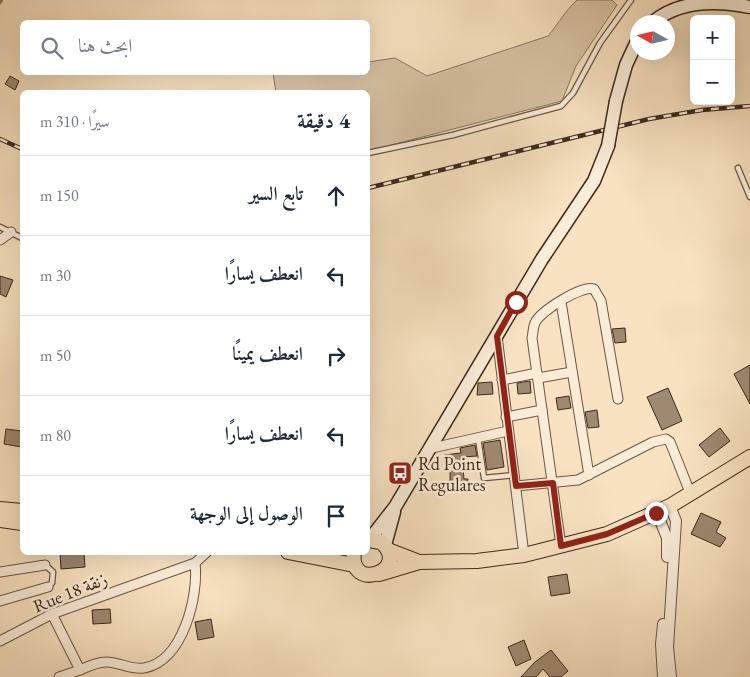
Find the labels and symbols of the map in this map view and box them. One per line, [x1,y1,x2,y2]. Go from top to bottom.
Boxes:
north arrow [630,15,675,60]
route start [505,291,528,314]
place label: Rd Point Regulares [418,452,486,496]
bus stop icon: Rd Point Regulares [387,460,413,486]
route end [645,502,668,525]
street label: Rue 18 زنقة [30,567,110,617]

